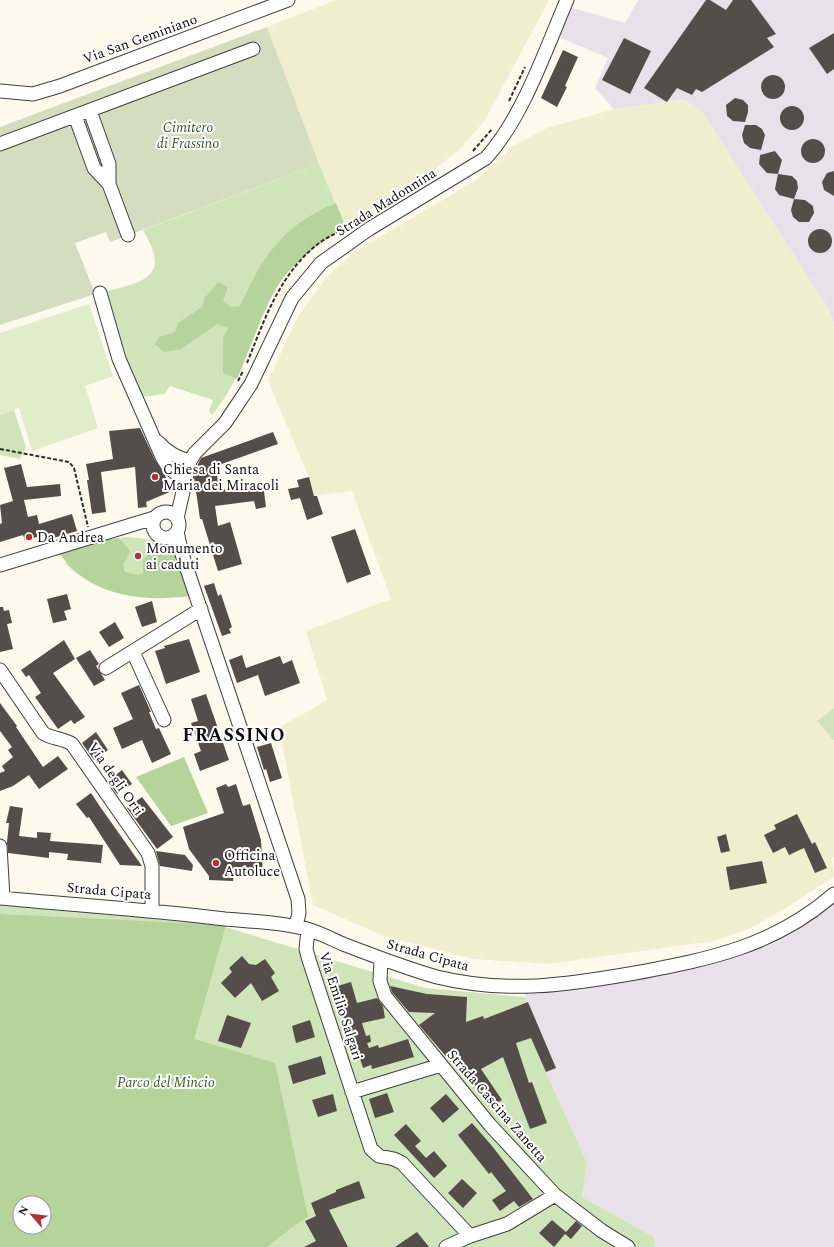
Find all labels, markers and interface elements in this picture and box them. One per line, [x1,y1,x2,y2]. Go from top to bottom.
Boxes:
street label: Via San Geminiano [80,9,200,69]
park label: Cimitero di Frassino [157,117,219,154]
street label: Strada Madonnina [332,163,440,241]
place label: Chiesa di Santa Maria dei Miracoli [163,459,279,496]
marker: Chiesa di Santa Maria dei Miracoli [150,472,160,482]
place label: Da Andrea [37,527,104,548]
marker: Da Andrea [24,532,34,542]
place label: Monumento ai caduti [146,538,222,575]
marker: Monumento ai caduti [133,551,143,561]
district label: FRASSINO [183,722,285,749]
street label: Via degli Orti [83,738,149,820]
place label: Officina Autoluce [224,845,280,882]
marker: Officina Autoluce [211,858,221,868]
street label: Strada Cipata [66,877,152,905]
street label: Strada Cipata [384,933,472,977]
street label: Via Emilio Salgari [314,949,368,1063]
street label: Strada Cascina Zanetta [442,1045,552,1167]
park label: Parco del Mincio [117,1072,215,1093]
north arrow [12,1195,52,1235]
text: N [14,1203,33,1218]

